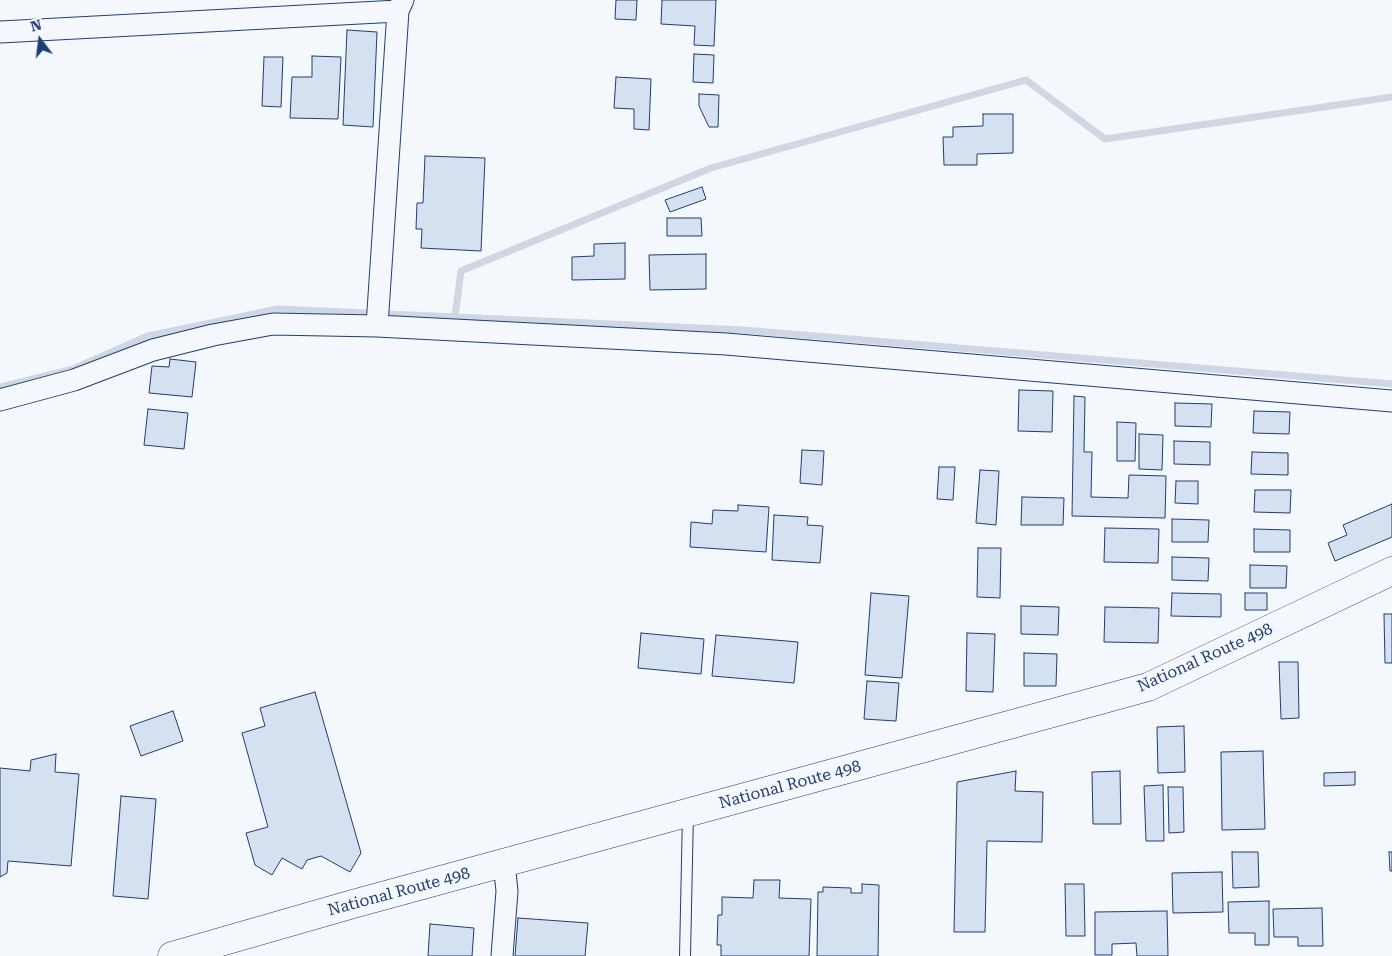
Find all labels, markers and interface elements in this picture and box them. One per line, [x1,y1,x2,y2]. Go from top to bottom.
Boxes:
north arrow [15,15,65,65]
text: N [29,16,43,35]
street label: National Route 498 [1134,620,1276,696]
street label: National Route 498 [717,757,863,813]
street label: National Route 498 [326,864,472,920]

